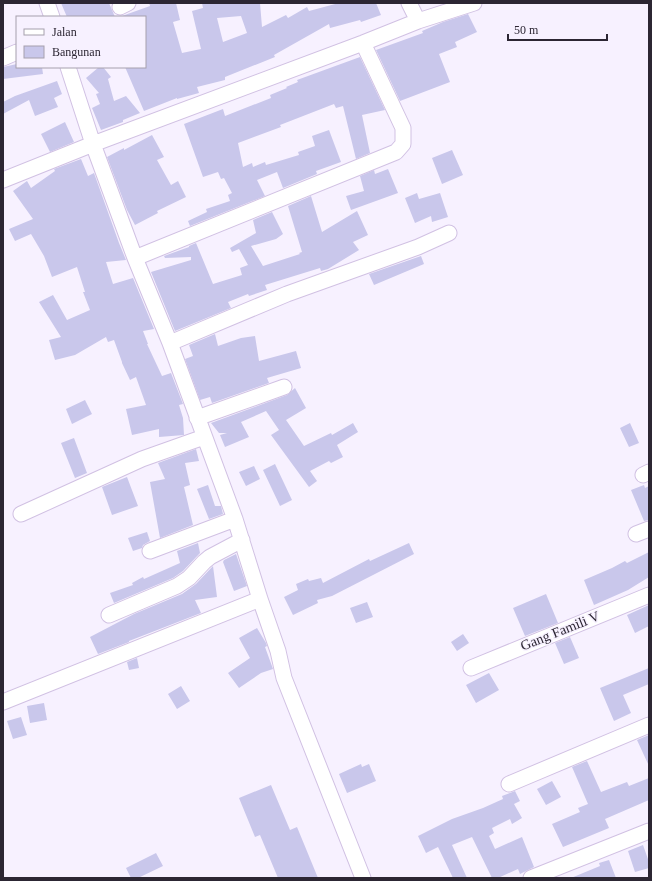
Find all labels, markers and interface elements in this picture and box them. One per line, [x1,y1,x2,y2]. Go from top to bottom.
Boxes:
legend [16,16,146,68]
scale bar [508,16,607,42]
text: 50 m [514,23,539,37]
text: Jalan [52,25,77,39]
text: Bangunan [52,45,101,59]
street label: Gang Famili V [518,608,602,654]

